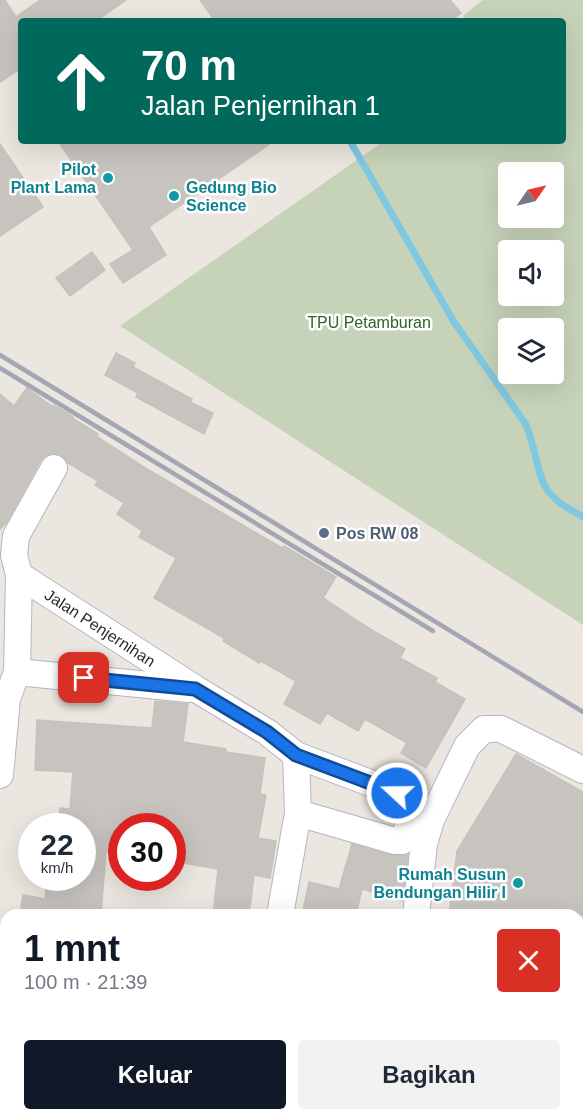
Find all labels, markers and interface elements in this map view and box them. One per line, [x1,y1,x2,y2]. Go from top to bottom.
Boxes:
icon: ahead [42,42,120,120]
text: 70 m [141,42,237,89]
text: Jalan Penjernihan 1 [141,91,380,121]
place label: Pilot Plant Lama [11,161,97,196]
north arrow [498,162,564,228]
map controls [498,162,564,384]
marker: Pilot Plant Lama [101,171,115,185]
place label: Gedung Bio Science [186,179,277,214]
marker: Gedung Bio Science [167,189,181,203]
button: sound [498,240,564,306]
park label: TPU Petamburan [307,314,431,331]
button: layers [498,318,564,384]
place label: Pos RW 08 [336,525,419,542]
marker: Pos RW 08 [317,526,331,540]
street label: Jalan Penjernihan [42,586,158,670]
pin [58,652,109,703]
icon: arrive [67,661,100,694]
position arrow [365,761,429,825]
speed limit sign: 30 [108,813,186,891]
text: 22 [40,828,74,861]
text: km/h [41,859,73,876]
place label: Rumah Susun Bendungan Hilir I [374,866,506,901]
marker: Rumah Susun Bendungan Hilir I [511,876,525,890]
text: 1 mnt [24,928,120,969]
button: close [497,929,560,992]
text: 100 m · 21:39 [24,971,147,993]
button: Keluar [24,1040,286,1109]
button: Bagikan [298,1040,560,1109]

